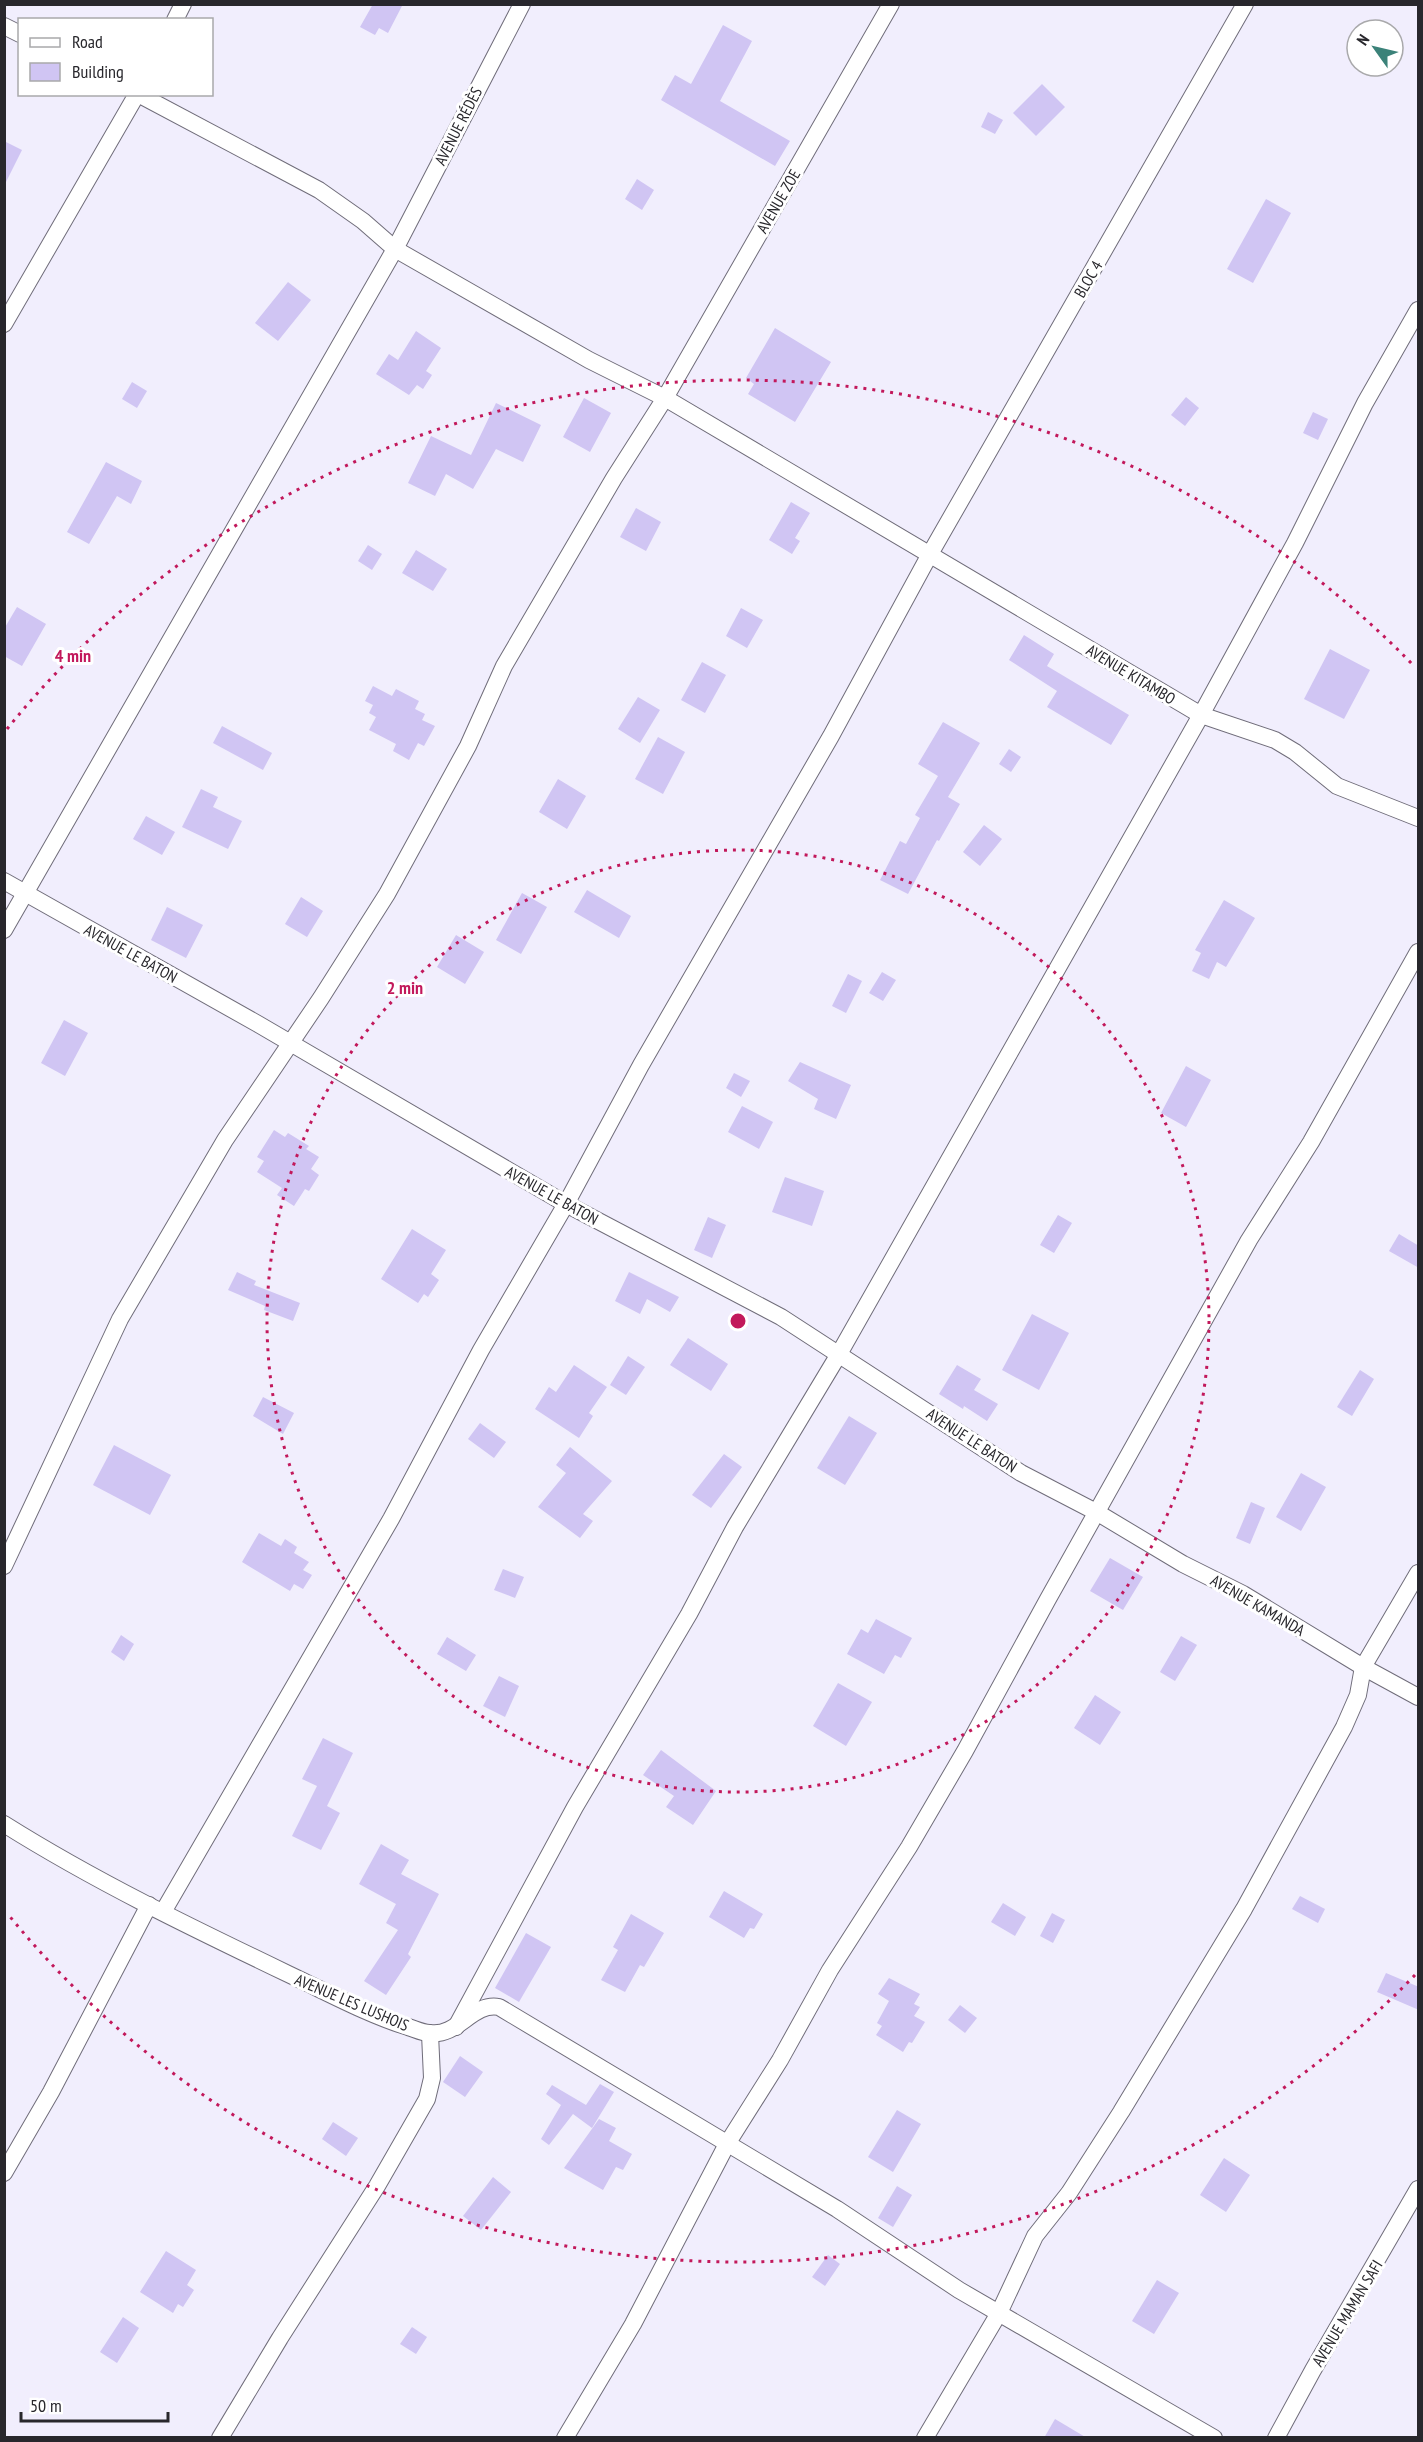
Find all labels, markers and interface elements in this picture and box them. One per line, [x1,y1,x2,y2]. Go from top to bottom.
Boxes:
legend [18,18,213,96]
north arrow [1345,18,1405,78]
text: Road [72,30,103,53]
text: N [1352,30,1373,49]
text: Building [72,60,124,83]
street label: AVENUE RÉDÈS [430,83,486,168]
street label: AVENUE ZOE [752,165,804,237]
street label: BLOC 4 [1069,257,1107,301]
street label: AVENUE KITAMBO [1083,640,1179,709]
text: 4 min [55,644,91,667]
street label: AVENUE LE BATON [81,919,181,987]
text: 2 min [387,976,423,999]
street label: AVENUE LE BATON [502,1161,602,1229]
centre of rings [728,1311,748,1331]
street label: AVENUE LE BATON [923,1403,1021,1477]
street label: AVENUE KAMANDA [1207,1570,1309,1640]
street label: AVENUE LES LUSHOIS [292,1969,412,2035]
street label: AVENUE MAMAN SAFI [1307,2256,1387,2370]
scale bar [21,2385,168,2423]
text: 50 m [30,2394,62,2417]

